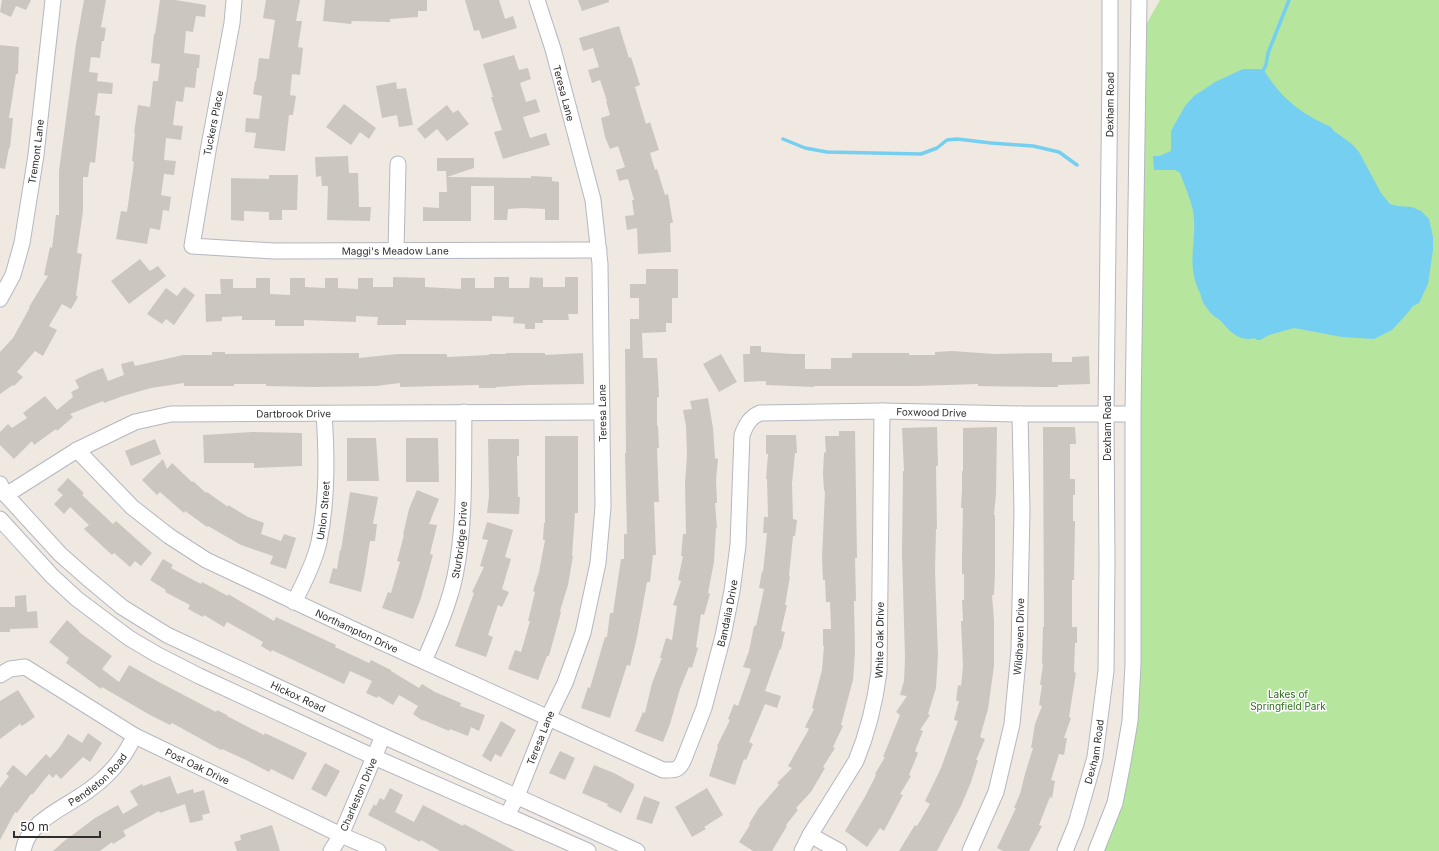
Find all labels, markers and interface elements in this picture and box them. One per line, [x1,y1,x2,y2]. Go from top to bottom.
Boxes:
street label: Teresa Lane [551,64,577,123]
street label: Dexham Road [1103,72,1116,137]
street label: Tuckers Place [201,89,225,157]
street label: Tremont Lane [25,118,46,185]
street label: Maggi's Meadow Lane [342,244,449,257]
street label: Teresa Lane [595,384,609,442]
street label: Dexham Road [1101,395,1113,461]
street label: Foxwood Drive [896,405,967,419]
street label: Dartbrook Drive [256,407,331,420]
street label: Union Street [314,480,332,541]
street label: Sturbridge Drive [449,501,469,580]
street label: Bandalia Drive [714,579,739,648]
street label: Wildhaven Drive [1011,598,1026,676]
street label: White Oak Drive [872,602,886,679]
street label: Northampton Drive [314,606,400,655]
street label: Hickox Road [269,678,328,714]
park label: Lakes of Springfield Park [1250,688,1326,712]
street label: Teresa Lane [524,708,557,767]
street label: Dexham Road [1082,719,1106,785]
street label: Post Oak Drive [163,745,232,787]
street label: Pendleton Road [66,751,129,808]
street label: Charleston Drive [337,755,379,833]
scale bar [14,813,100,839]
text: 50 m [20,819,49,834]

